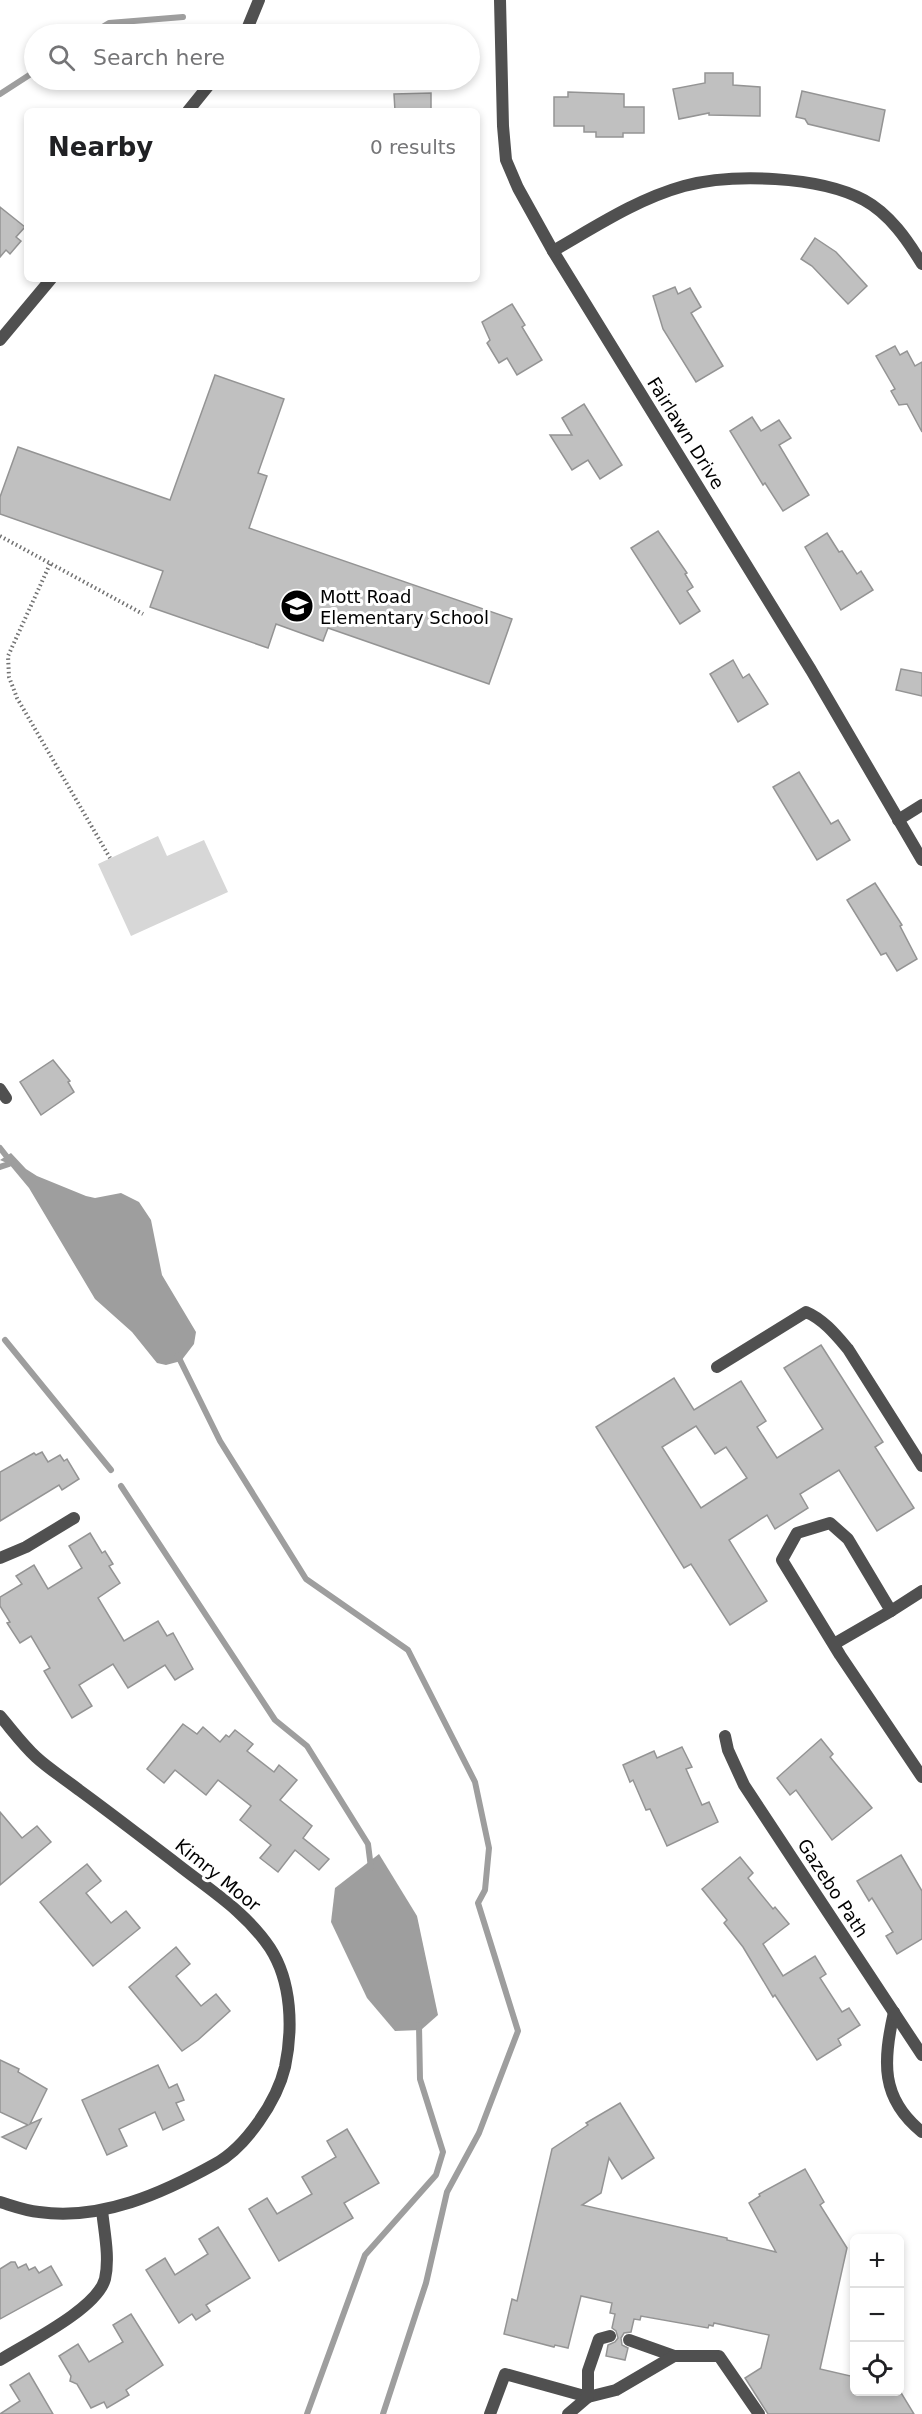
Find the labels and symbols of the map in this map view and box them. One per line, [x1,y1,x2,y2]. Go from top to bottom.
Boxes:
street label: Fairlawn Drive [643,373,729,493]
place label: Mott Road Elementary School [320,586,489,628]
school or university icon: Mott Road Elementary School [279,588,315,624]
street label: Kimry Moor [171,1834,265,1916]
street label: Gazebo Path [793,1835,873,1941]

